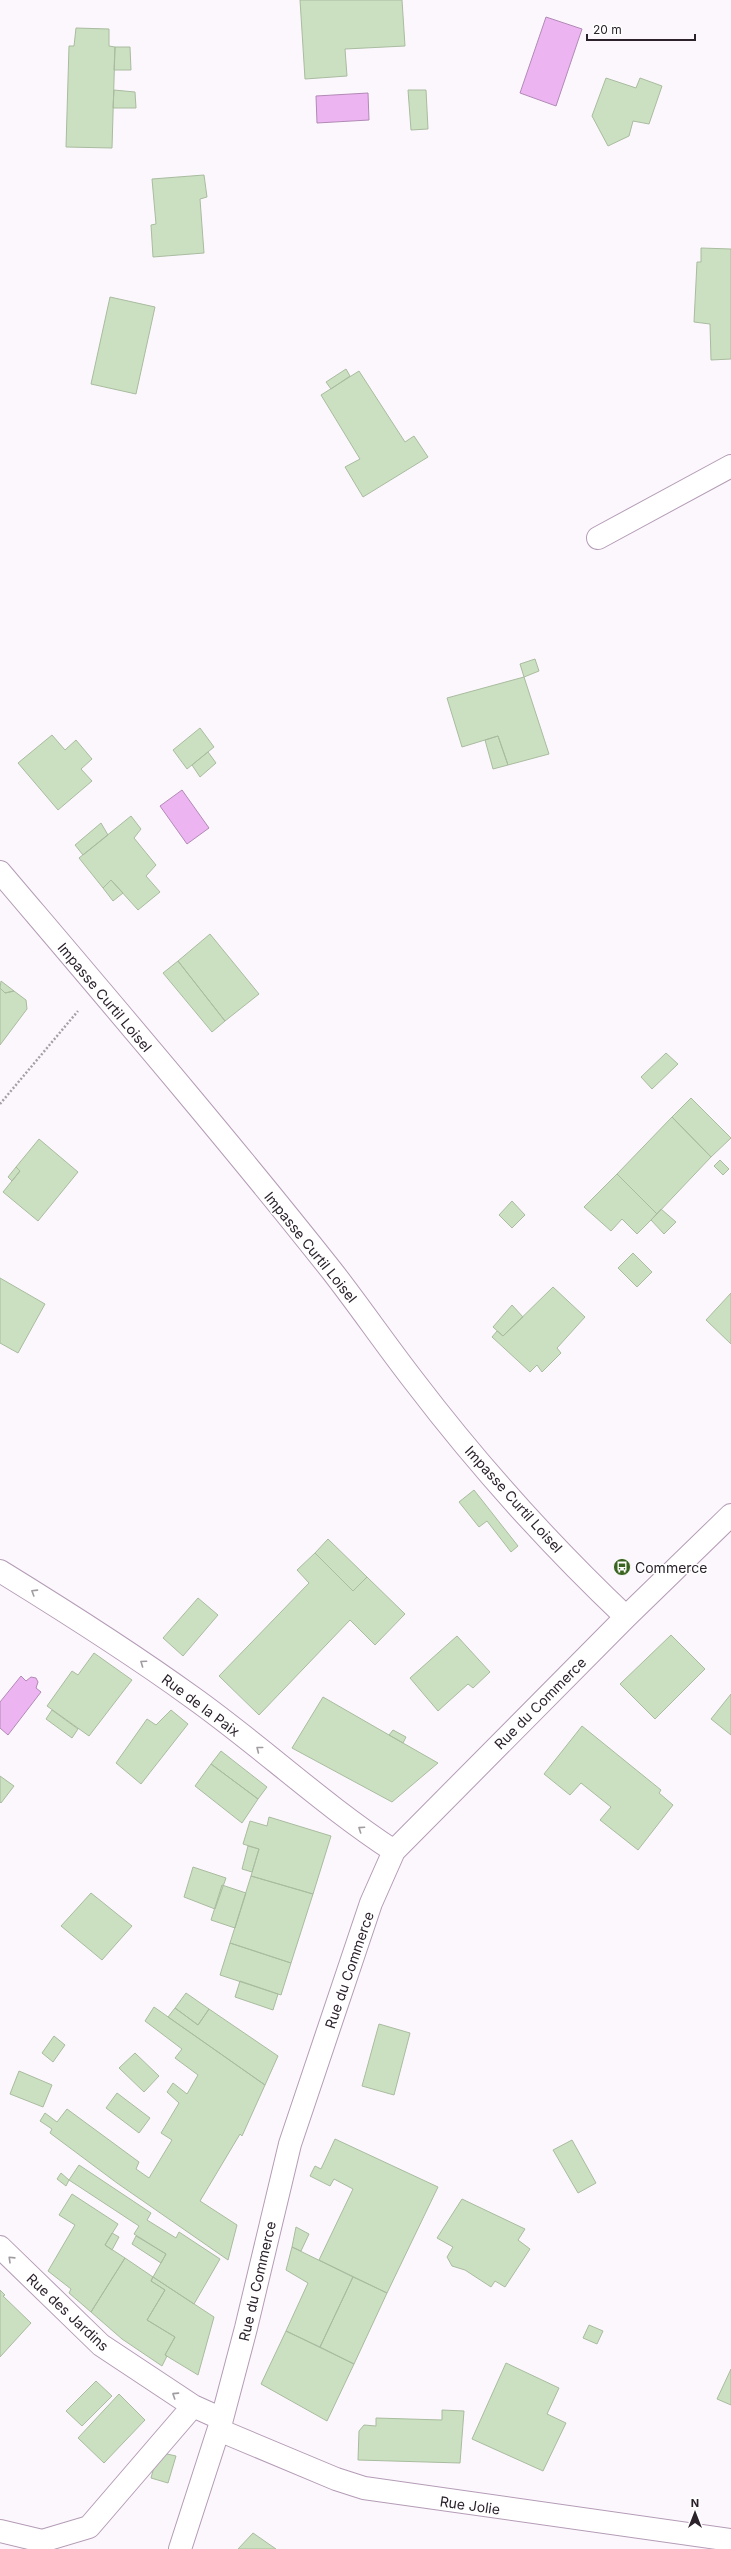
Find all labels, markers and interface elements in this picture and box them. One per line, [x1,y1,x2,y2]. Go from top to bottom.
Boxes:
scale bar [587,16,695,42]
text: 20 m [593,22,622,37]
street label: Impasse Curtil Loisel [54,939,156,1055]
street label: Impasse Curtil Loisel [261,1188,361,1306]
street label: Impasse Curtil Loisel [462,1442,566,1556]
bus stop icon: Commerce [612,1557,632,1577]
place label: Commerce [635,1559,708,1576]
one-way arrow [31,1590,38,1597]
street label: Rue du Commerce [491,1654,589,1752]
one-way arrow [141,1661,148,1668]
street label: Rue de la Paix [159,1670,244,1740]
one-way arrow [256,1747,263,1754]
one-way arrow [358,1826,365,1834]
street label: Rue du Commerce [321,1909,377,2031]
street label: Rue du Commerce [235,2219,279,2343]
one-way arrow [8,2256,16,2263]
street label: Rue des Jardins [23,2270,113,2354]
one-way arrow [172,2392,179,2400]
street label: Rue Jolie [439,2492,501,2518]
north arrow [675,2493,715,2533]
text: N [691,2496,699,2510]

